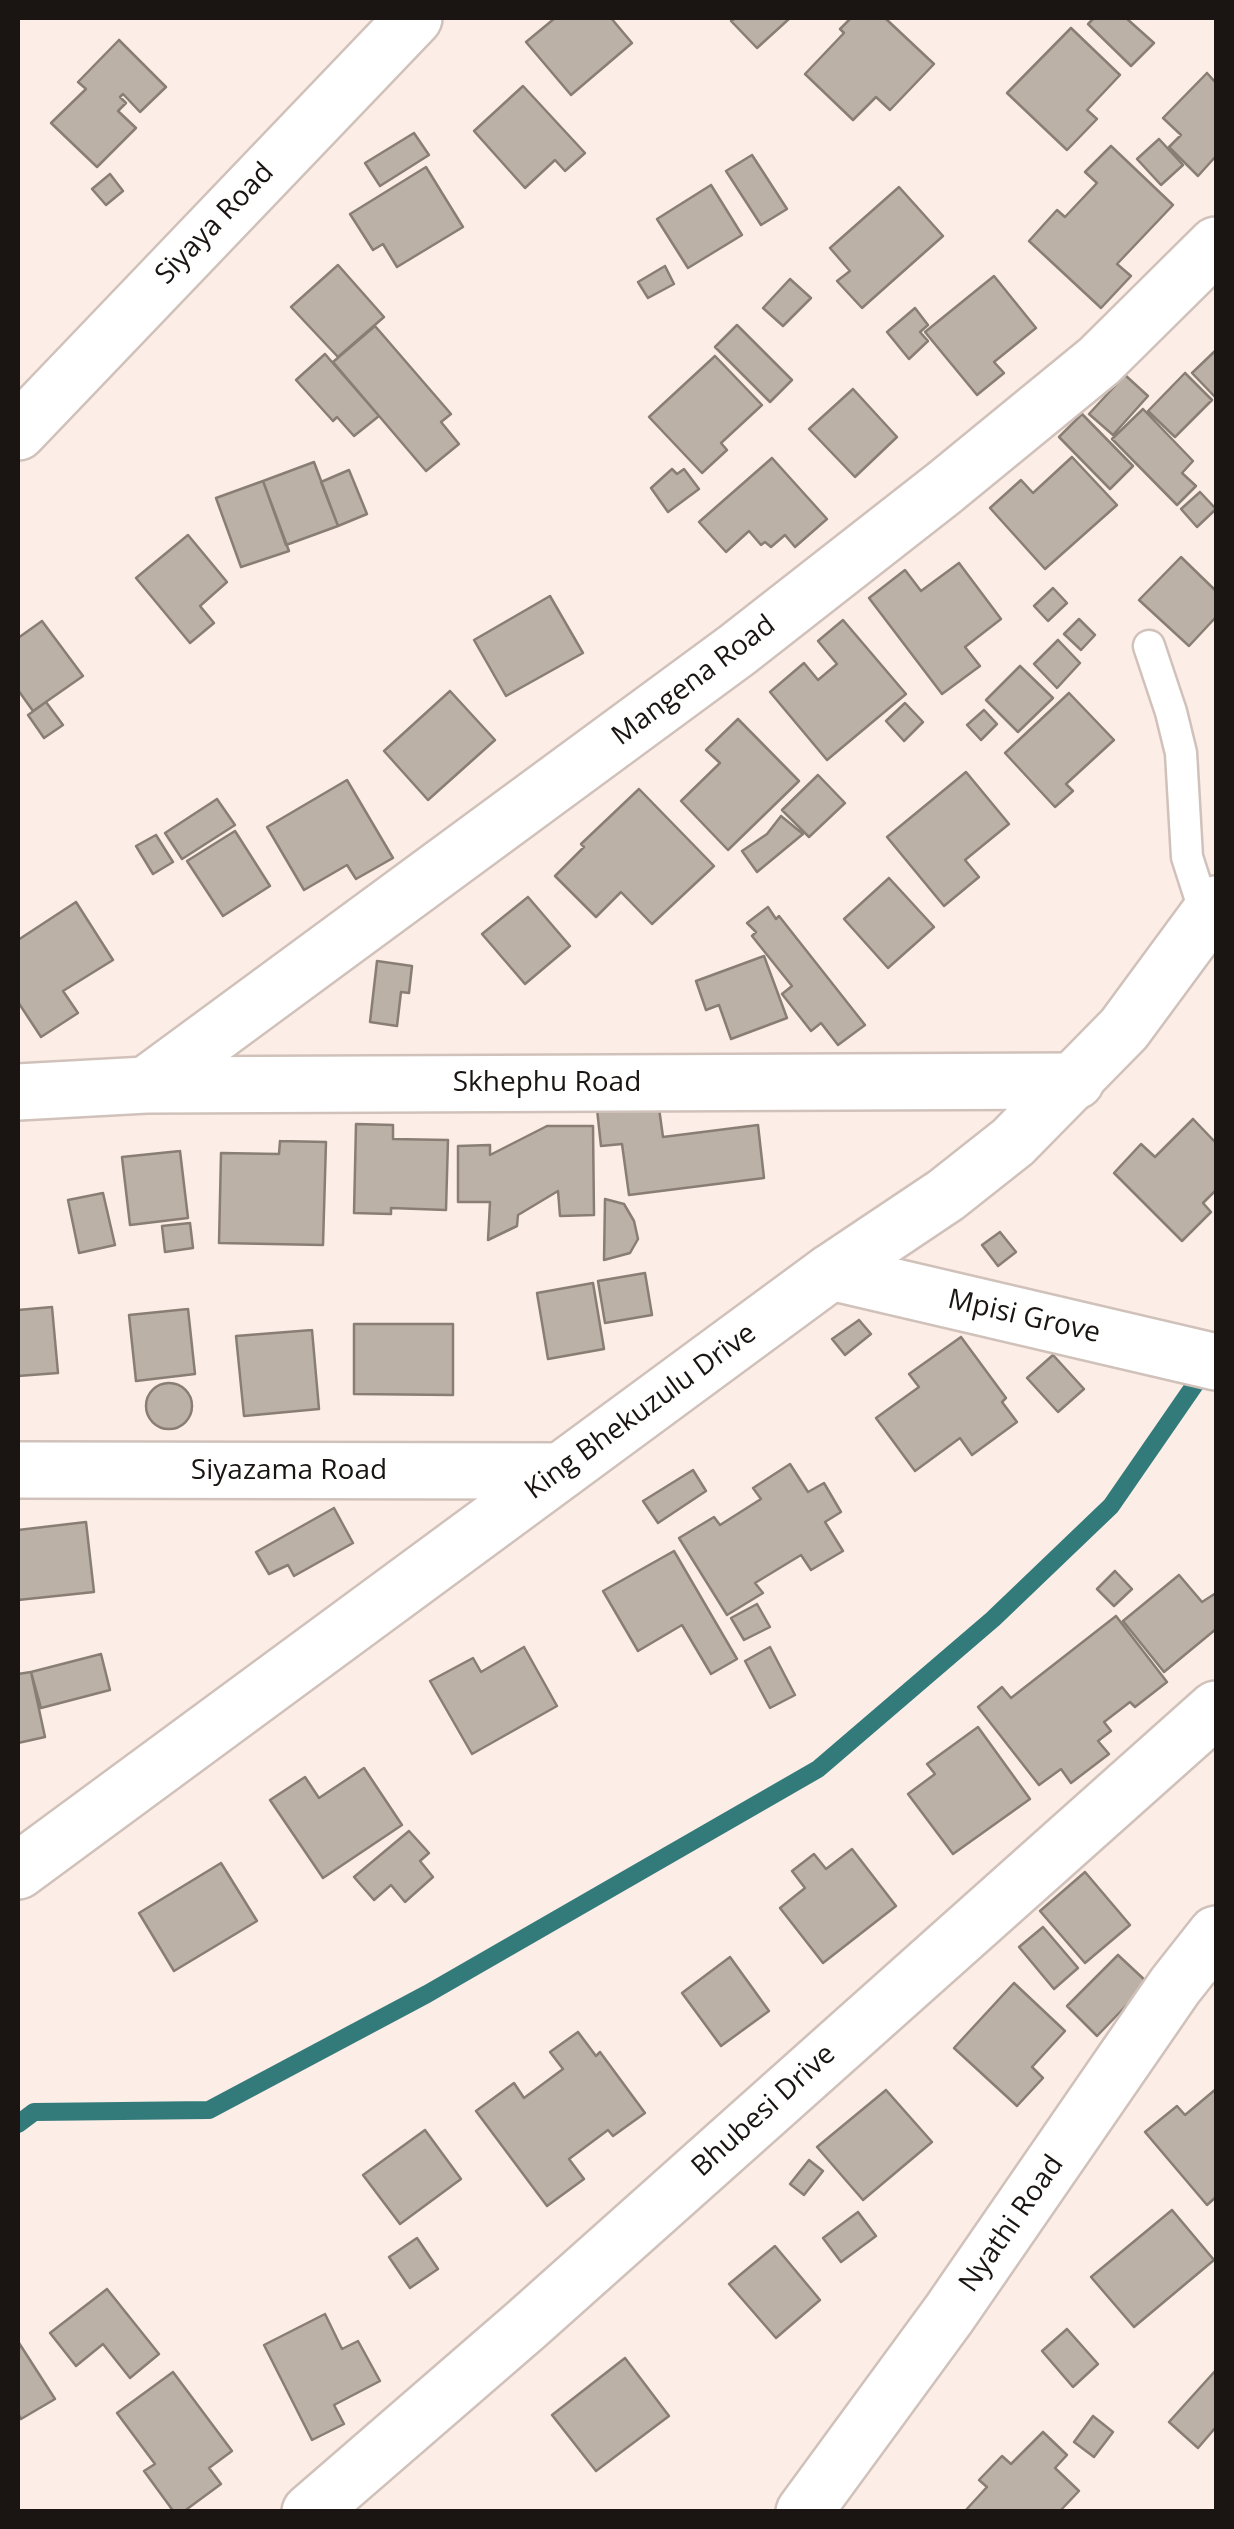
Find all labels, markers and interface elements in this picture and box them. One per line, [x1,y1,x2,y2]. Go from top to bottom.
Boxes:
street label: Siyaya Road [149,156,281,292]
street label: Mangena Road [606,609,782,753]
street label: Skhephu Road [453,1066,641,1100]
street label: Mpisi Grove [945,1283,1103,1351]
street label: King Bhekuzulu Drive [519,1317,763,1507]
street label: Siyazama Road [191,1454,387,1488]
street label: Bhubesi Drive [685,2038,843,2184]
street label: Nyathi Road [953,2149,1071,2299]

